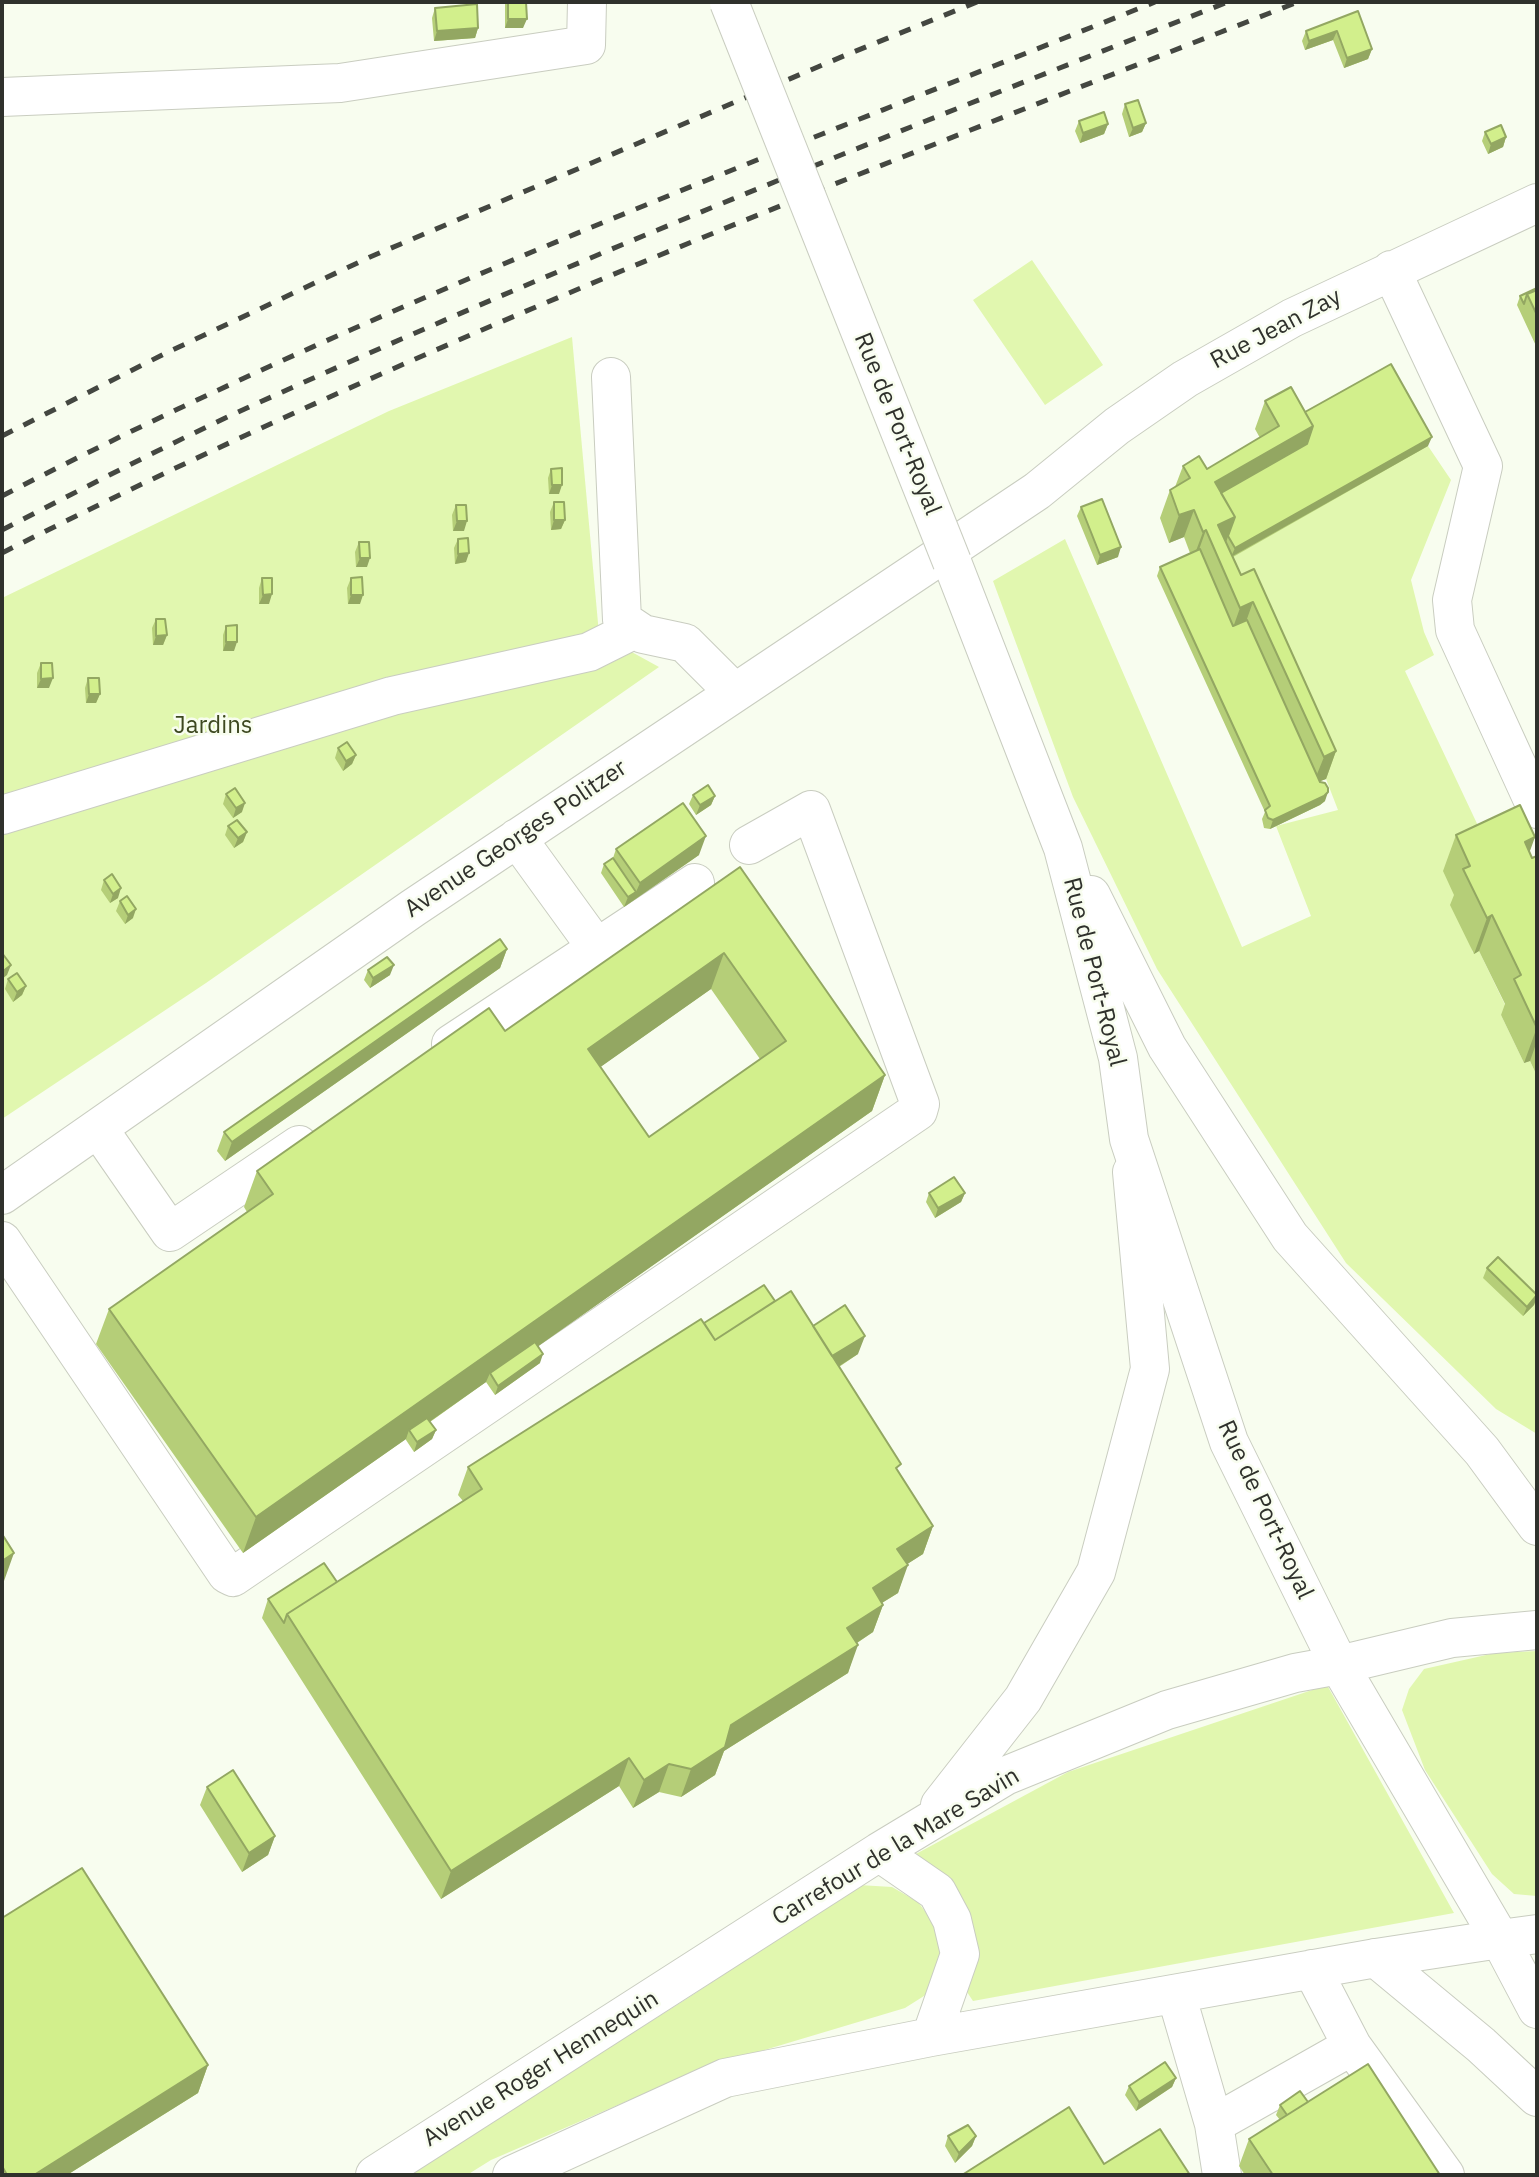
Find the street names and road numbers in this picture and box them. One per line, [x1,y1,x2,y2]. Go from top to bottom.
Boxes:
street label: Rue Jean Zay [1206,282,1346,376]
street label: Rue de Port-Royal [847,329,947,519]
street label: Avenue Georges Politzer [399,754,633,924]
street label: Rue de Port-Royal [1057,874,1131,1070]
street label: Rue de Port-Royal [1211,1416,1319,1604]
street label: Carrefour de la Mare Savin [767,1762,1025,1932]
street label: Avenue Roger Hennequin [418,1985,664,2153]

